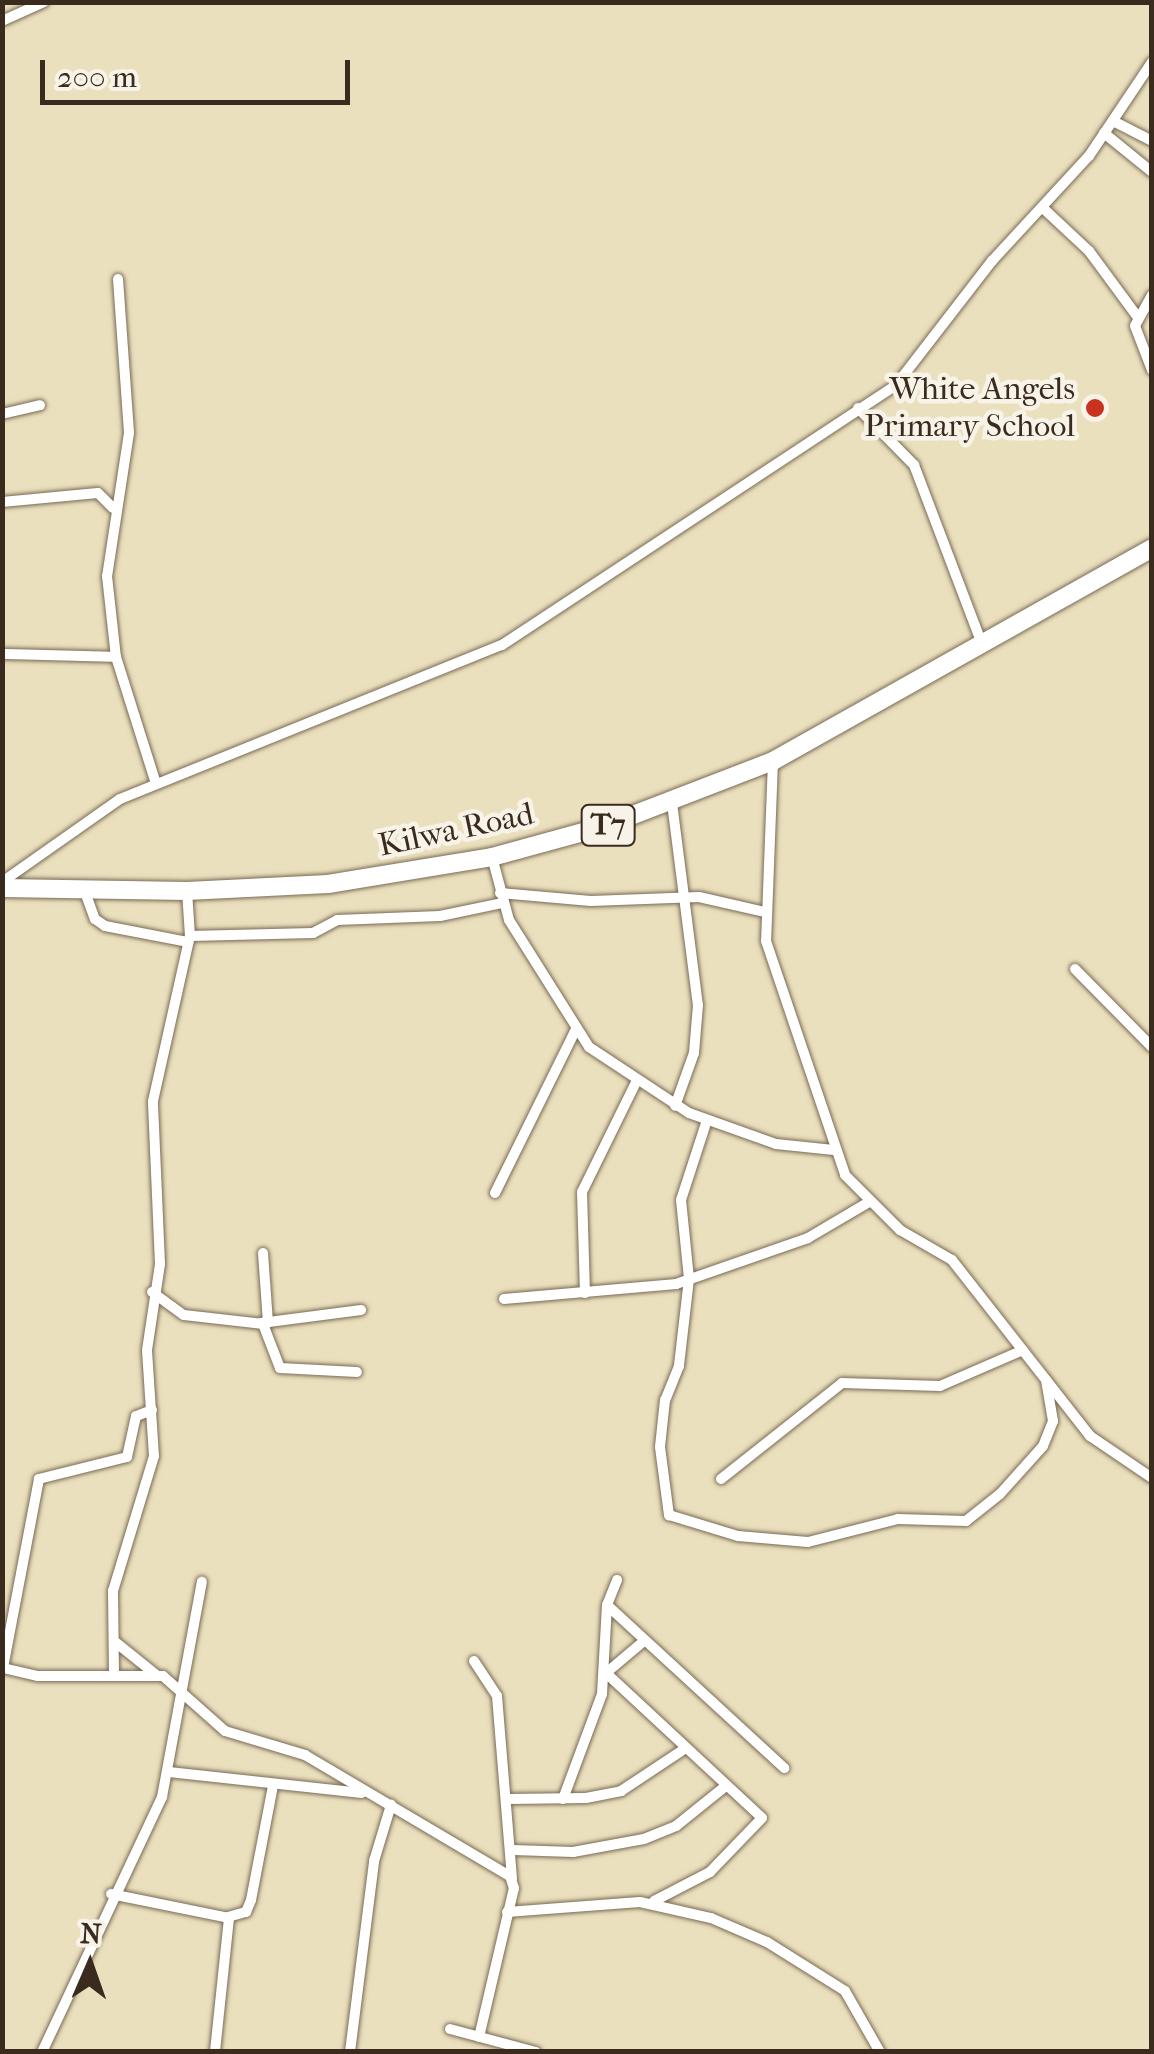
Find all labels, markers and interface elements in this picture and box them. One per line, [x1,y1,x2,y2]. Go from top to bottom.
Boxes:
scale bar [45,40,355,102]
text: 200 m [57,60,137,95]
place label: White Angels Primary School [864,371,1075,446]
marker: White Angels Primary School [1084,397,1106,419]
street label: Kilwa Road [375,795,537,865]
road number: T7 [580,800,636,850]
north arrow [40,1914,140,2014]
text: N [80,1917,102,1950]

